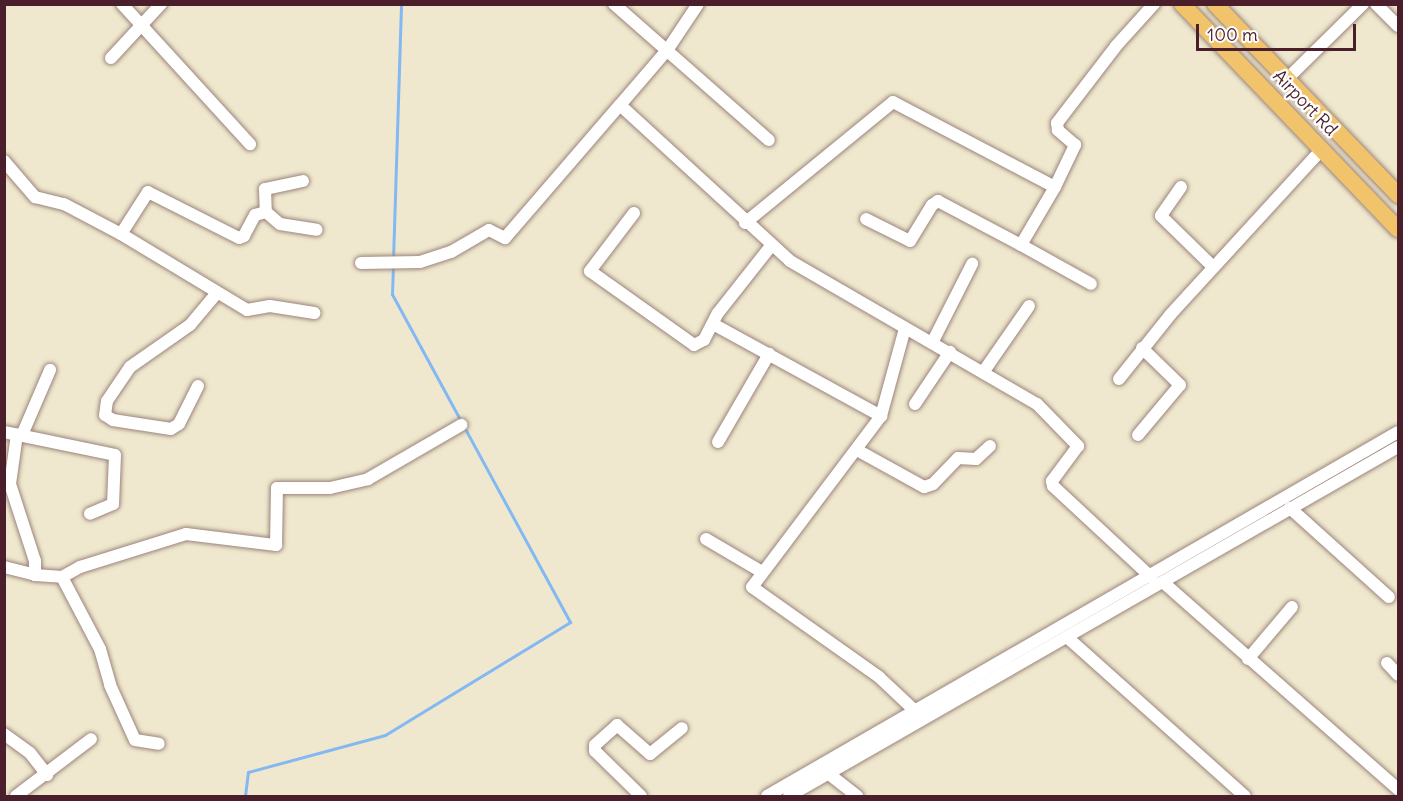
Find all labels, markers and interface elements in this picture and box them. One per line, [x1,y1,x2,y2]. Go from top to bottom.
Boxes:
scale bar [1199,12,1360,50]
text: 100 m [1207,23,1258,46]
street label: Airport Rd [1268,66,1342,140]

